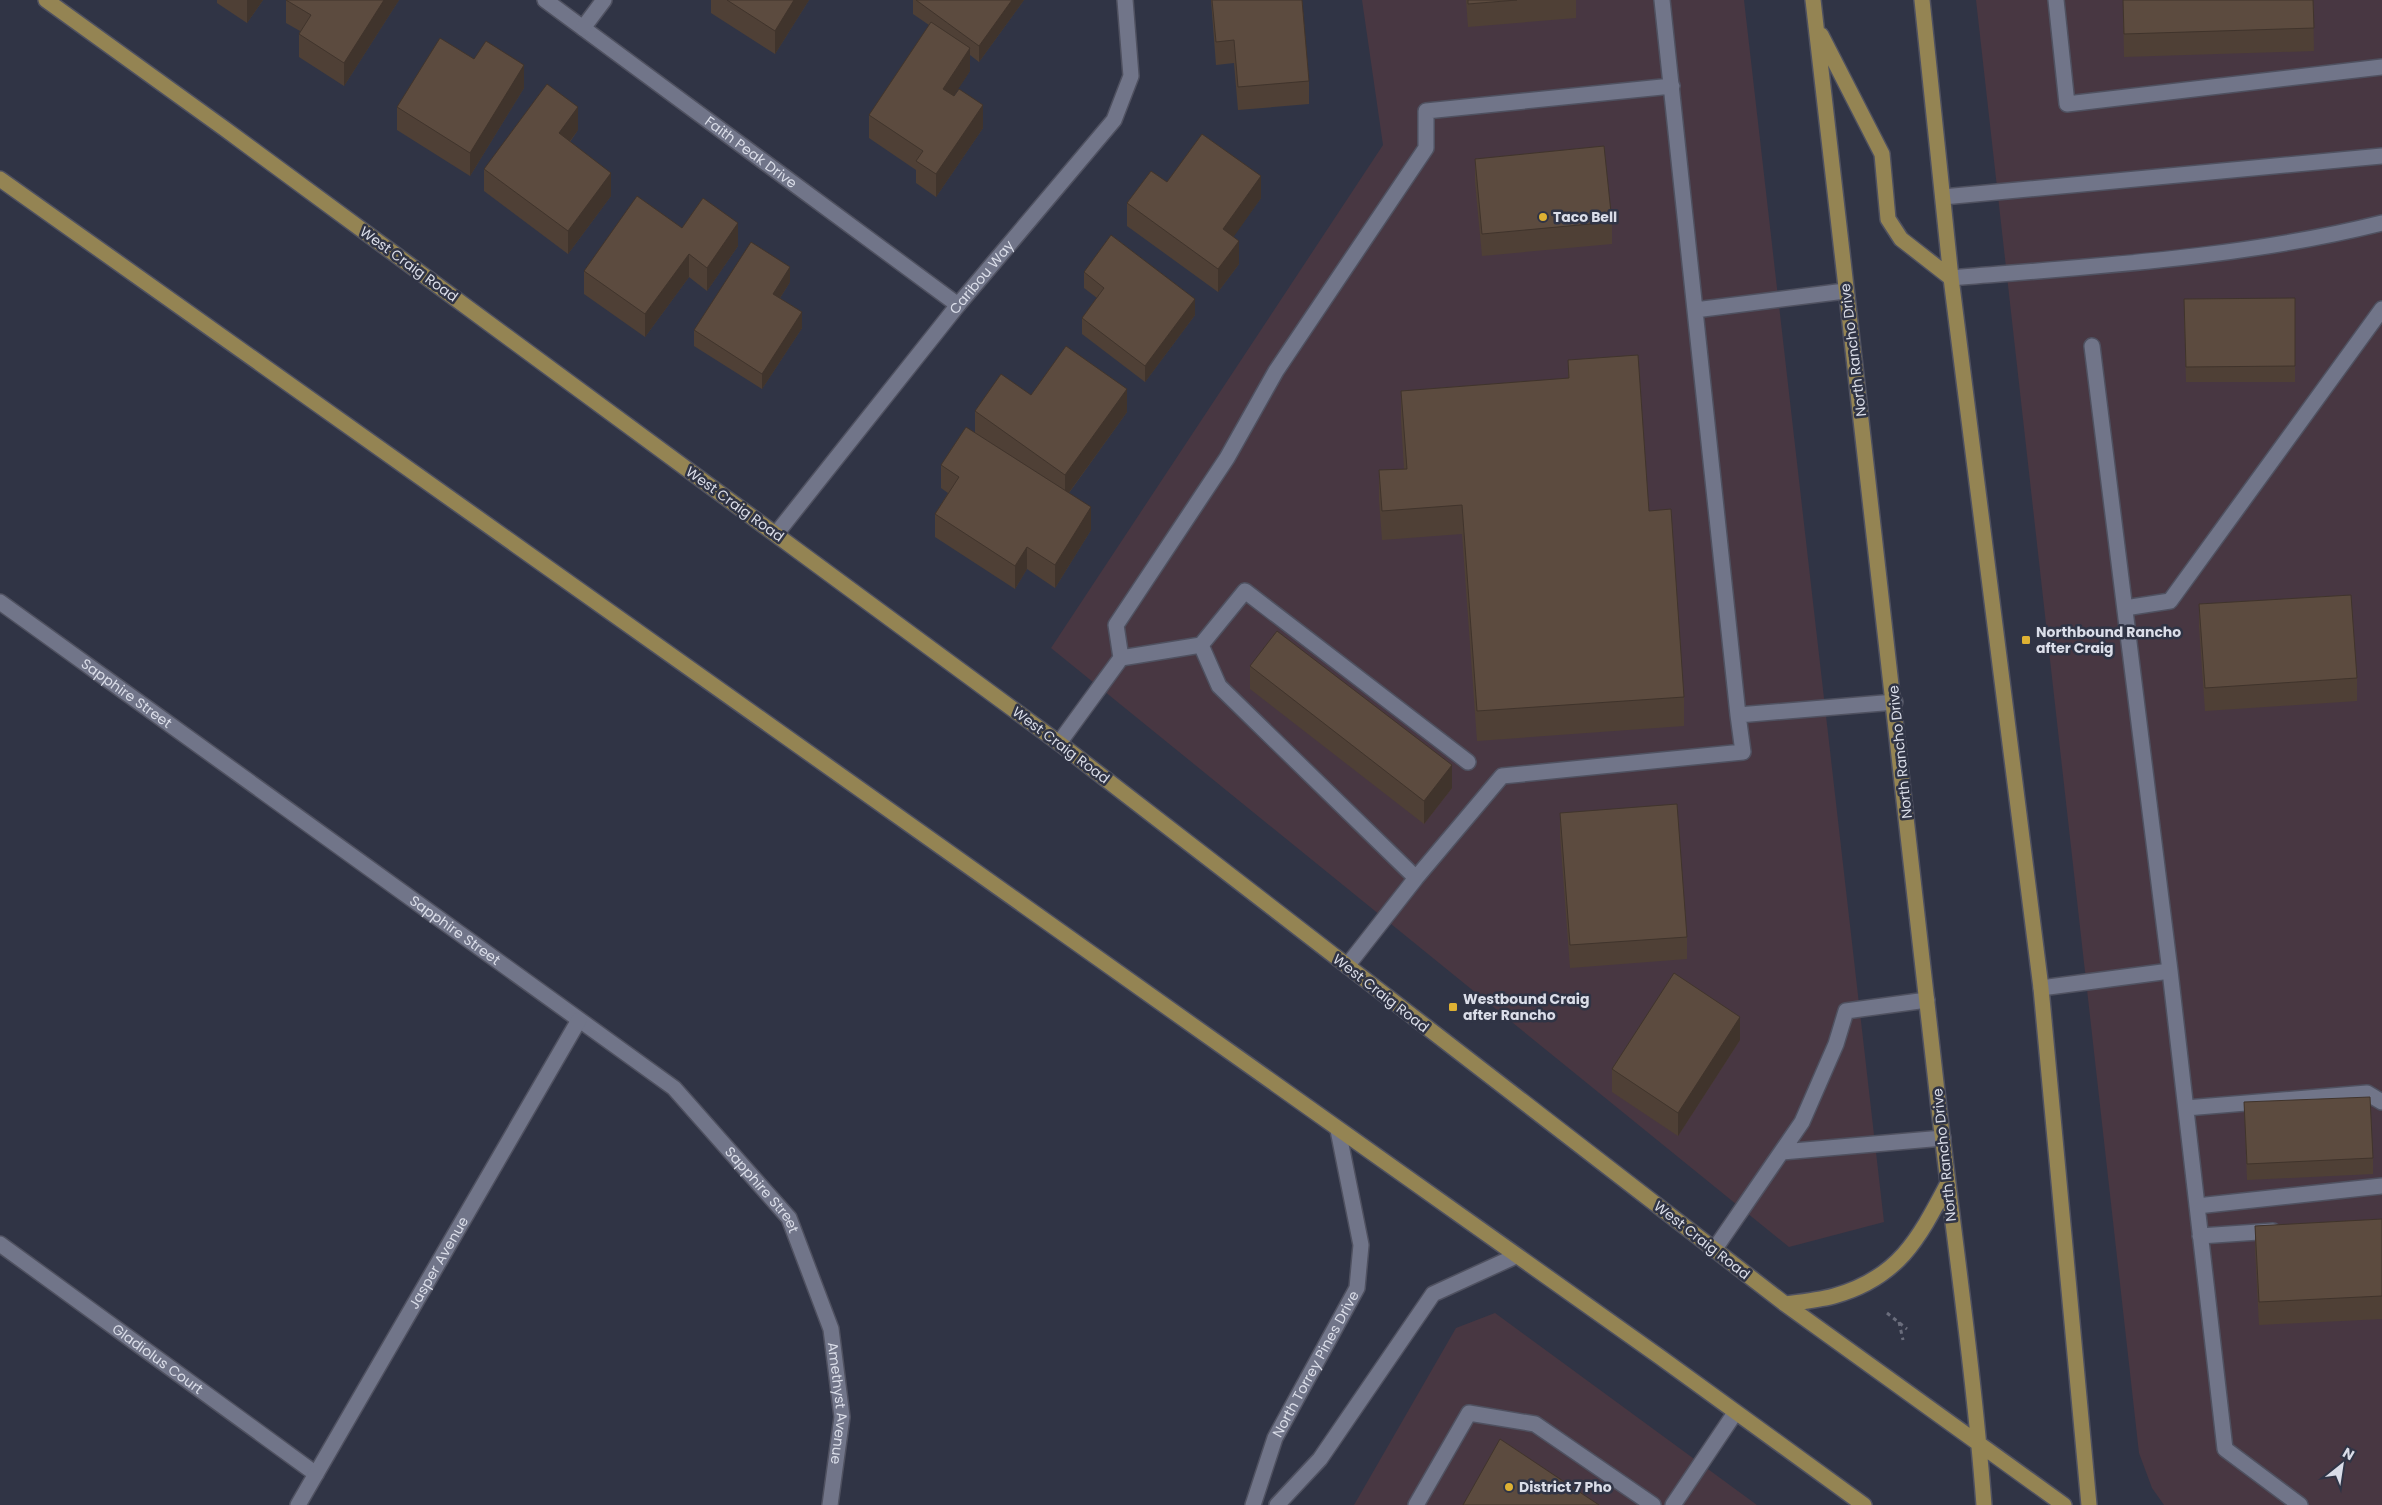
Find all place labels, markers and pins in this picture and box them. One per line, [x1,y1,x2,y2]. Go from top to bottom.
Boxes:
place label: Taco Bell [1553,207,1617,227]
marker: Taco Bell [1537,211,1549,223]
place label: Northbound Rancho after Craig [2036,622,2181,658]
marker: Northbound Rancho after Craig [2020,634,2032,646]
place label: Westbound Craig after Rancho [1463,989,1589,1025]
marker: Westbound Craig after Rancho [1447,1001,1459,1013]
place label: District 7 Pho [1519,1477,1612,1497]
marker: District 7 Pho [1503,1481,1515,1493]

